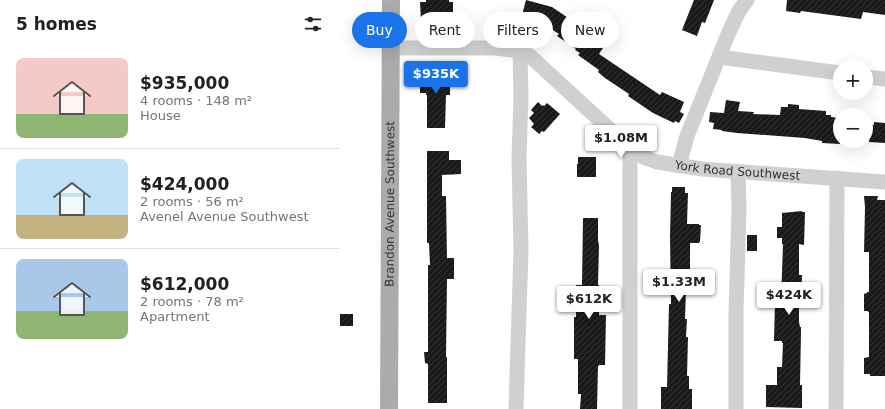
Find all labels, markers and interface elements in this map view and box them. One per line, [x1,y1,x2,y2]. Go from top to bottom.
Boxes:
chip: Buy [352,12,407,48]
chip: Rent [415,12,475,48]
chip: Filters [483,12,553,48]
chip: New [561,12,619,48]
icon: filters [302,13,324,35]
text: 5 homes [16,14,97,34]
map controls [833,60,873,148]
button: + [833,60,873,100]
pin: $935K [408,61,464,95]
text: $935K [413,66,459,81]
text: $935,000 [140,73,229,93]
icon: home [48,74,96,122]
text: 4 rooms · 148 m² [140,93,252,108]
text: House [140,108,181,123]
button: − [833,108,873,148]
street label: Brandon Avenue Southwest [383,121,397,287]
pin: $1.08M [588,125,654,159]
text: $1.08M [594,130,648,145]
street label: York Road Southwest [673,158,801,183]
text: $424,000 [140,174,229,194]
icon: home [48,175,96,223]
text: 2 rooms · 56 m² [140,194,244,209]
text: Avenel Avenue Southwest [140,209,309,224]
pin: $1.33M [646,269,712,303]
text: $612,000 [140,274,229,294]
text: $1.33M [652,274,706,289]
icon: home [48,275,96,323]
pin: $424K [761,282,817,316]
pin: $612K [561,286,617,320]
text: $424K [766,287,812,302]
text: $612K [566,291,612,306]
text: 2 rooms · 78 m² [140,294,244,309]
text: Apartment [140,309,210,324]

